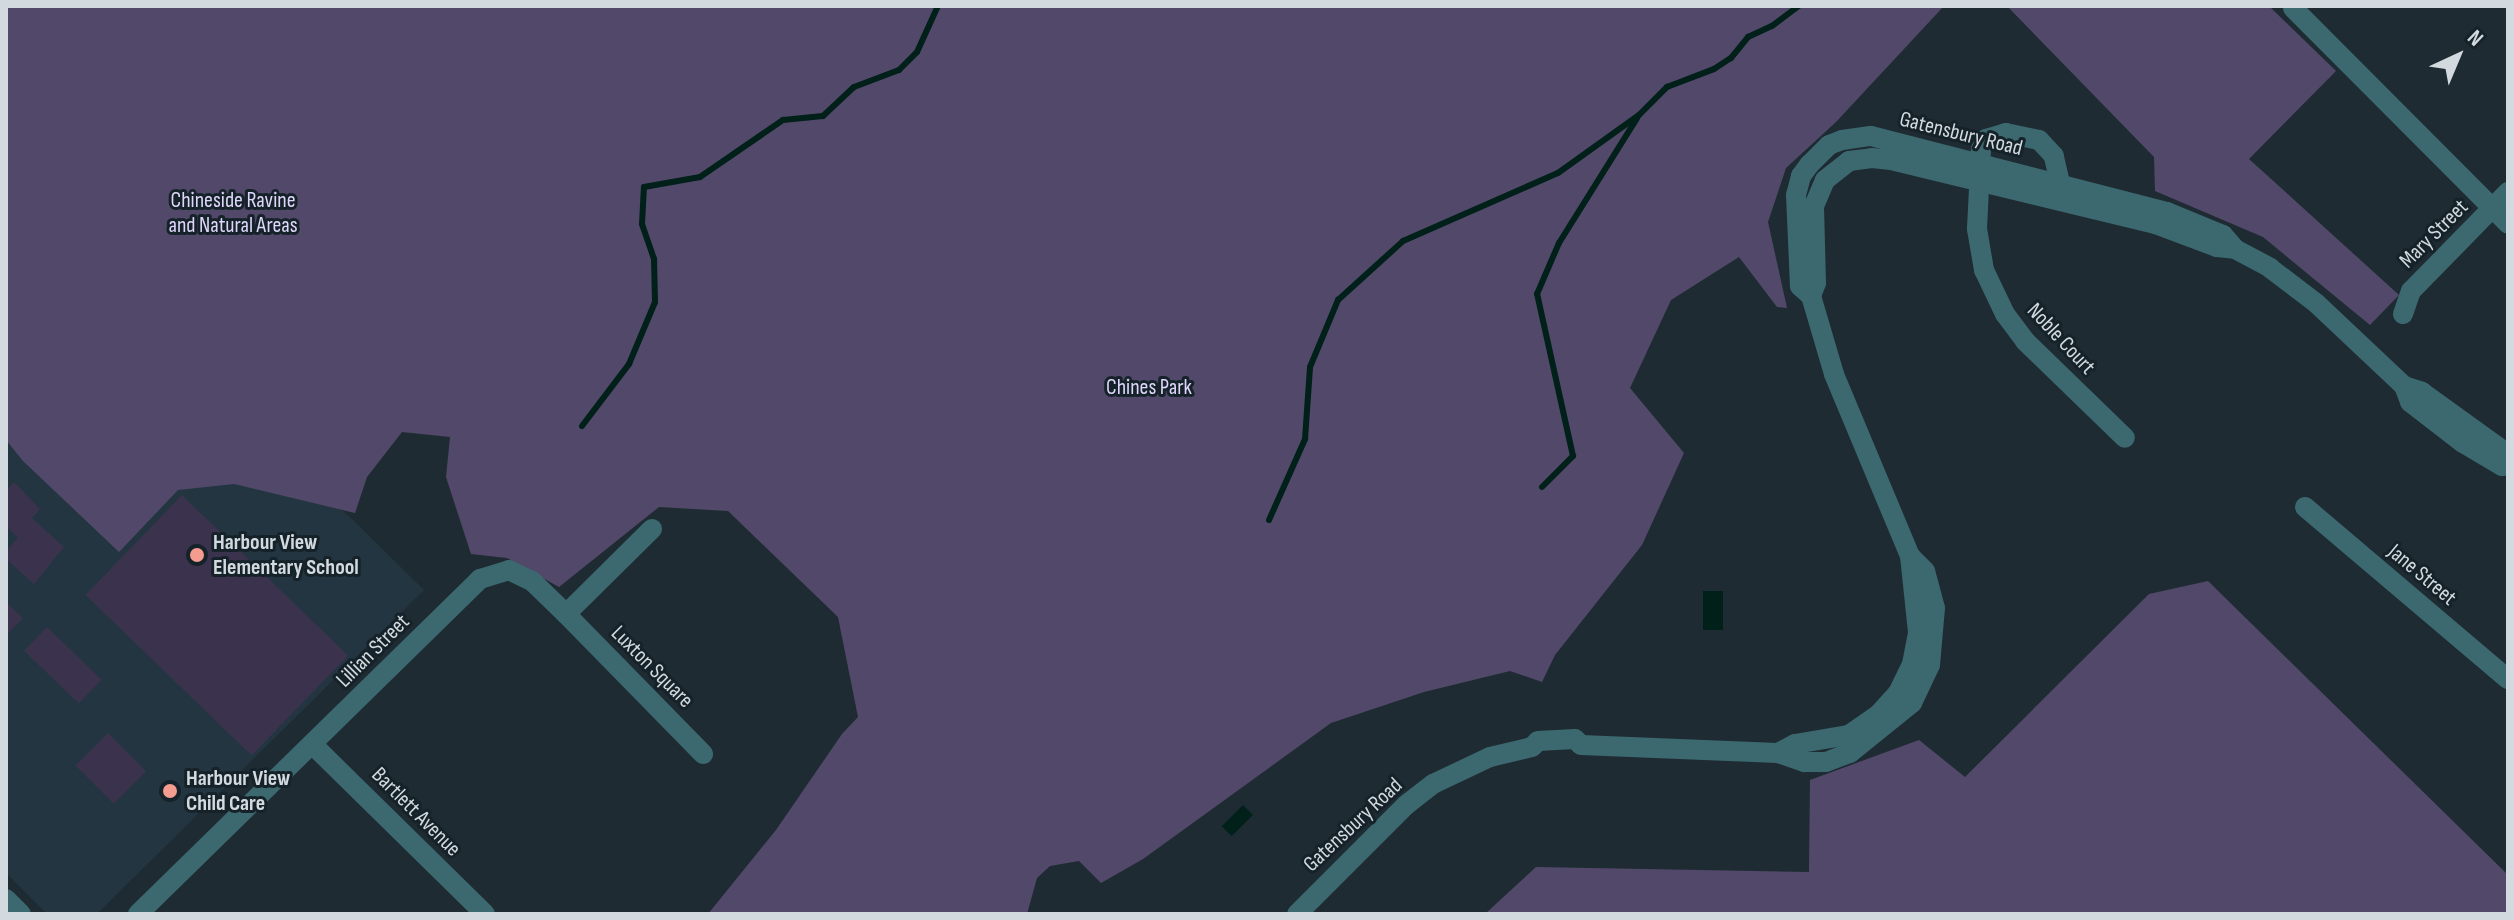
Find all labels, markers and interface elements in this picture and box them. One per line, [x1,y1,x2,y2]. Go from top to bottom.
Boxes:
north arrow [2418,16,2498,96]
text: N [2461,25,2489,52]
street label: Gatensbury Road [1897,106,2025,162]
park label: Chineside Ravine and Natural Areas [168,187,298,238]
street label: Mary Street [2394,194,2474,274]
street label: Noble Court [2021,298,2101,380]
park label: Chines Park [1106,375,1192,401]
place label: Harbour View Elementary School [213,529,359,580]
street label: Jane Street [2382,539,2462,611]
marker: Harbour View Elementary School [188,546,206,564]
street label: Lillian Street [331,609,415,693]
street label: Luxton Square [606,621,698,713]
street label: Bartlett Avenue [366,762,466,862]
place label: Harbour View Child Care [186,765,290,816]
street label: Gatensbury Road [1298,773,1408,877]
marker: Harbour View Child Care [161,782,179,800]

